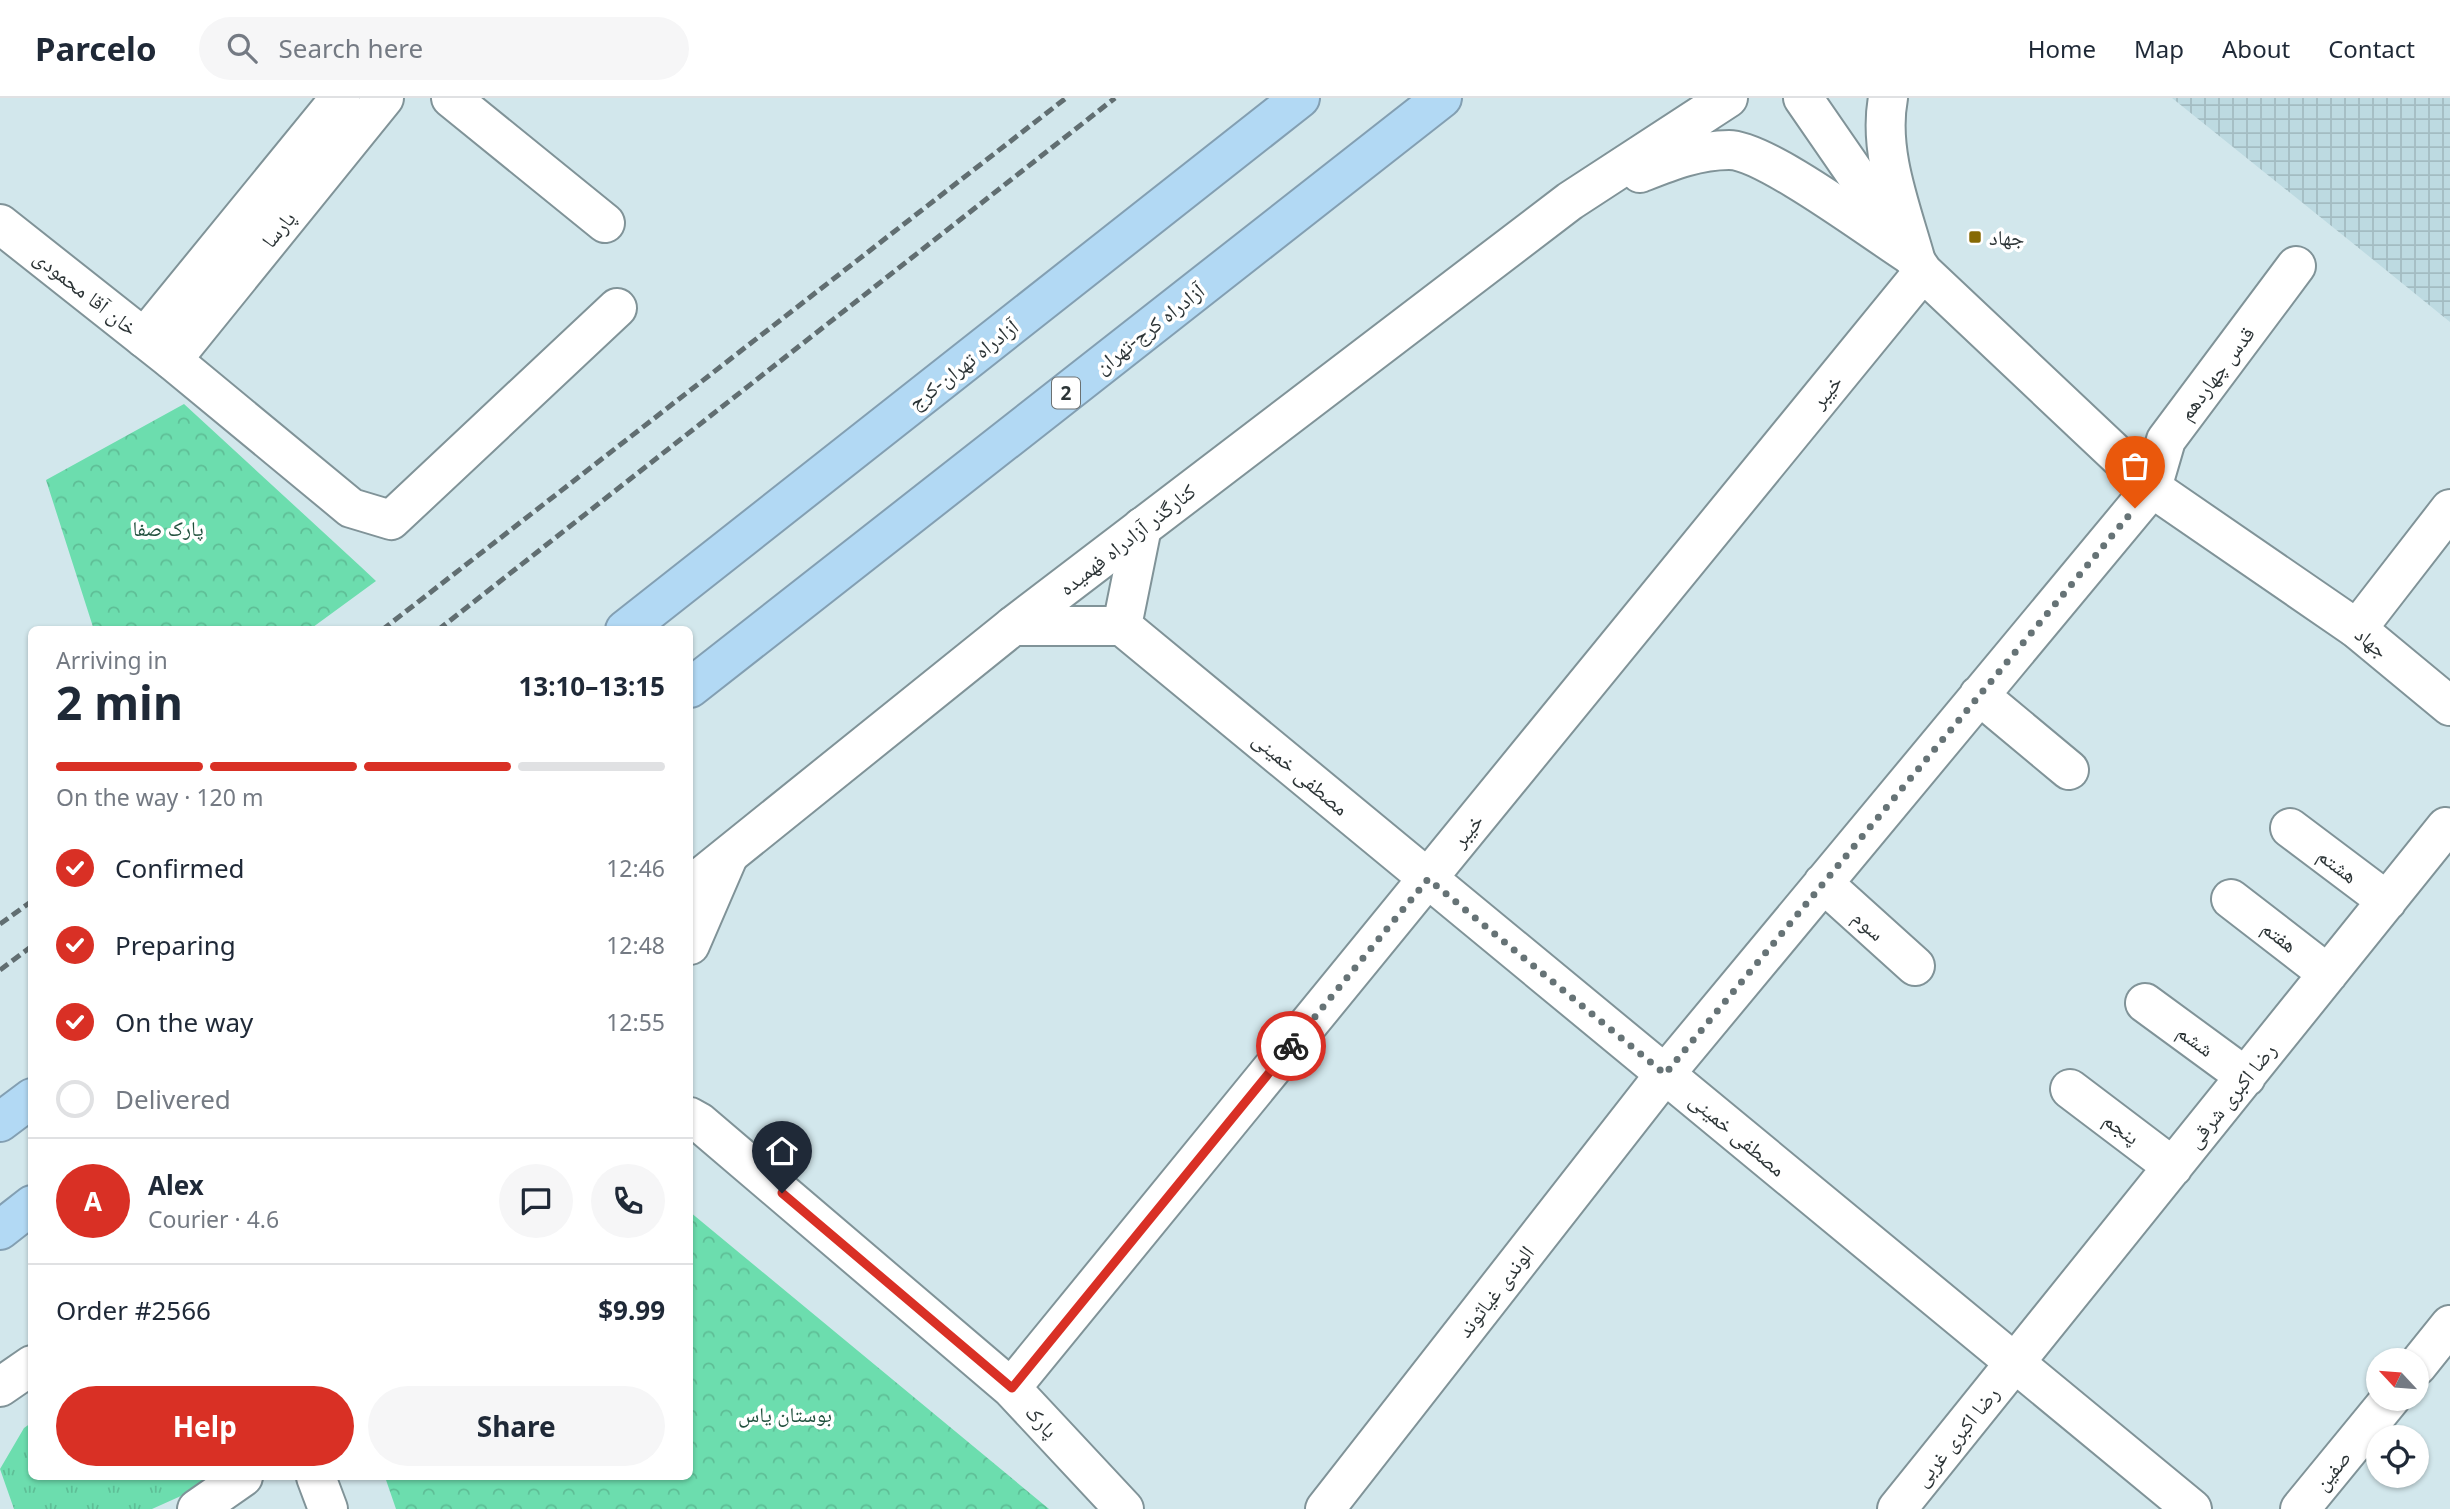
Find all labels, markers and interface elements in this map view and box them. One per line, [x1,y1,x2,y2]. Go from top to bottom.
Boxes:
search box [199,17,689,80]
text: Parcelo [35,26,157,71]
icon: search [223,29,261,67]
text: Search here [279,30,423,66]
text: Home [2028,32,2096,65]
text: Map [2134,32,2184,65]
text: About [2222,32,2290,65]
text: Contact [2328,32,2415,65]
street label: پارسا [255,205,301,253]
place label: جهاد [1989,223,2024,251]
marker: جهاد [1967,229,1983,245]
street label: خان آقا محمودی [28,243,144,341]
street label: آزادراه کرج-تهران [1088,276,1210,380]
street label: آزادراه تهران-کرج [902,312,1024,416]
street label: قدس چهاردهم [2171,320,2261,426]
street label: خیبر [1803,368,1848,414]
road number: 2 [1052,378,1080,408]
pin [2105,436,2165,508]
icon: bag [2116,447,2154,485]
street label: کنارگذر آزادراه فهمیده [1053,477,1201,601]
park label: پارک صفا [132,514,204,542]
street label: جهاد [2349,620,2395,664]
text: Arriving in [56,644,168,676]
text: 13:10–13:15 [518,668,665,704]
text: 2 min [56,671,183,733]
street label: مصطفی خمینی [1247,725,1355,821]
text: On the way · 120 m [56,781,263,813]
street label: خیبر [1444,807,1489,853]
street label: هشتم [2312,841,2364,890]
icon: check [56,849,94,887]
text: Confirmed [115,850,245,886]
text: 12:46 [606,852,665,884]
street label: سوم [1846,903,1891,947]
street label: هفتم [2256,913,2303,959]
icon: check [56,926,94,964]
text: Preparing [115,927,236,963]
text: 12:48 [606,929,665,961]
icon: check [56,1003,94,1041]
text: On the way [115,1004,253,1040]
text: 12:55 [606,1006,665,1038]
courier [1256,1011,1326,1081]
street label: ششم [2171,1017,2220,1064]
icon: bike [1272,1027,1310,1065]
street label: رضا اکبری شرقی [2180,1037,2282,1153]
text: Delivered [115,1081,231,1117]
street label: مصطفی خمینی [1684,1086,1792,1182]
street label: پنجم [2098,1105,2146,1152]
pin [752,1121,812,1193]
icon: home [763,1132,801,1170]
button: chat [499,1164,573,1238]
button: phone [591,1164,665,1238]
text: Alex [148,1167,204,1203]
text: A [84,1183,102,1219]
text: Courier · 4.6 [148,1203,279,1235]
street label: الوندی غیاثوند [1450,1239,1540,1343]
text: Order #2566 [56,1292,211,1328]
text: $9.99 [598,1292,665,1328]
north arrow [2366,1348,2429,1410]
map controls [2366,1348,2429,1488]
street label: رضا اکبری غربی [1907,1380,2005,1492]
button: Help [56,1386,354,1466]
button: Share [368,1386,665,1466]
street label: پارک [1020,1398,1064,1444]
park label: بوستان یاس [738,1400,832,1428]
button: locate [2366,1425,2429,1488]
street label: صفین [2307,1444,2357,1496]

